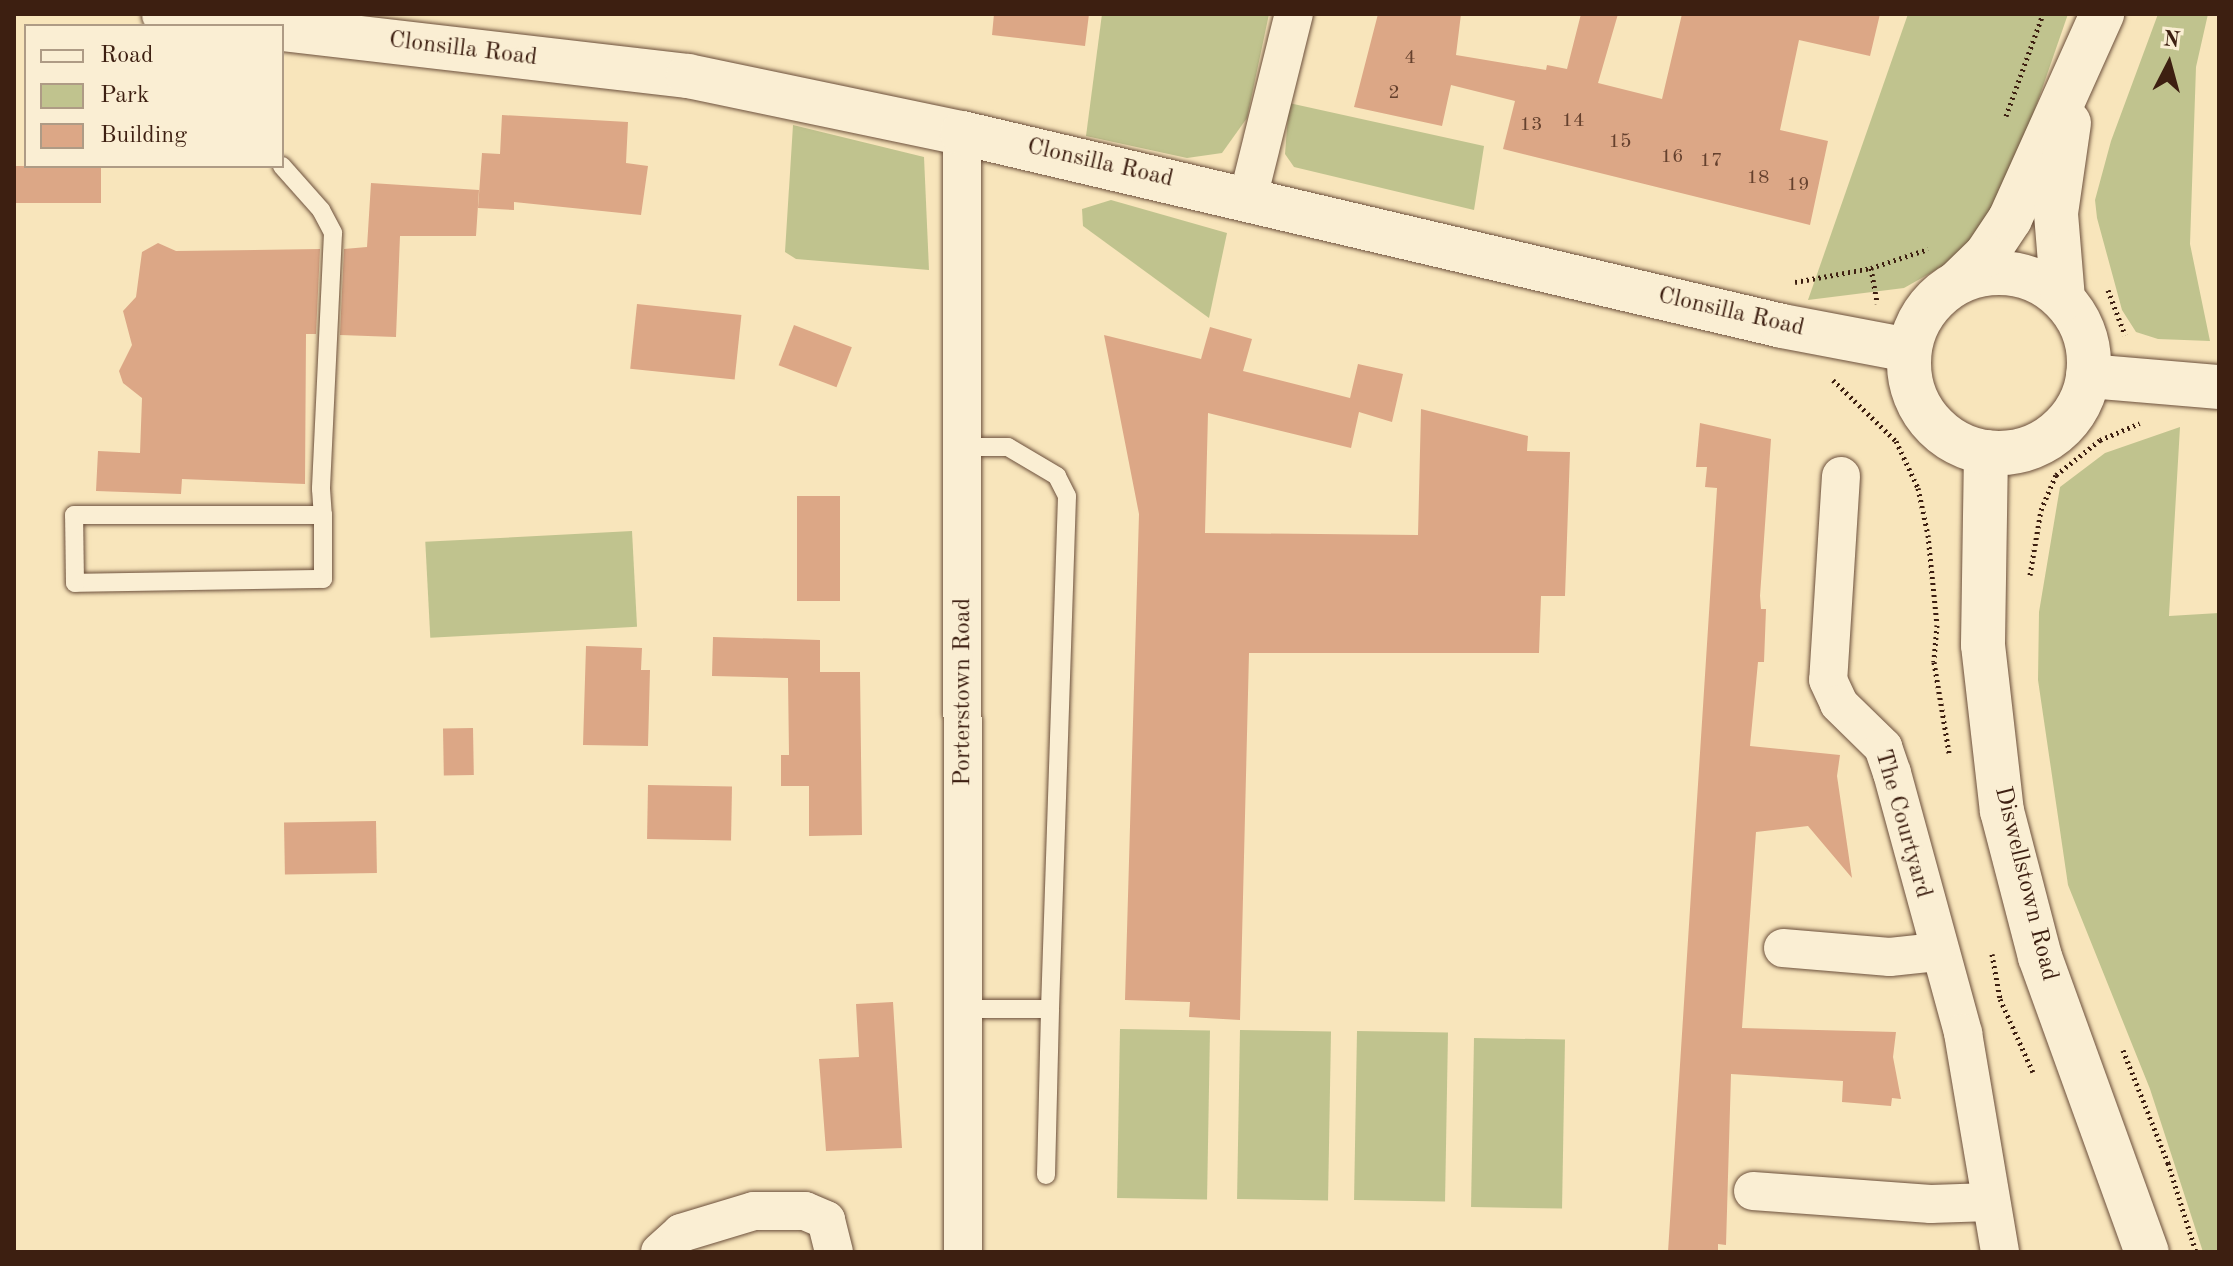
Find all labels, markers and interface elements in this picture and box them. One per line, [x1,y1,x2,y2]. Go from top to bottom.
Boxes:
legend [24,24,284,168]
north arrow [2129,24,2209,104]
street label: Clonsilla Road [387,27,539,73]
text: N [2162,28,2181,52]
text: Road [100,44,153,68]
house number: 4 [1404,46,1416,70]
house number: 2 [1388,81,1400,105]
text: Park [100,84,149,108]
house number: 14 [1561,109,1585,133]
house number: 13 [1519,113,1543,137]
text: Building [100,124,187,148]
house number: 15 [1608,130,1632,154]
street label: Clonsilla Road [1024,133,1176,195]
house number: 16 [1660,145,1684,169]
house number: 17 [1699,149,1723,173]
house number: 18 [1746,166,1770,190]
house number: 19 [1786,173,1810,197]
street label: Clonsilla Road [1655,282,1807,344]
street label: Porterstown Road [950,598,978,786]
street label: The Courtyard [1867,746,1937,902]
street label: Diswellstown Road [1987,784,2063,984]

